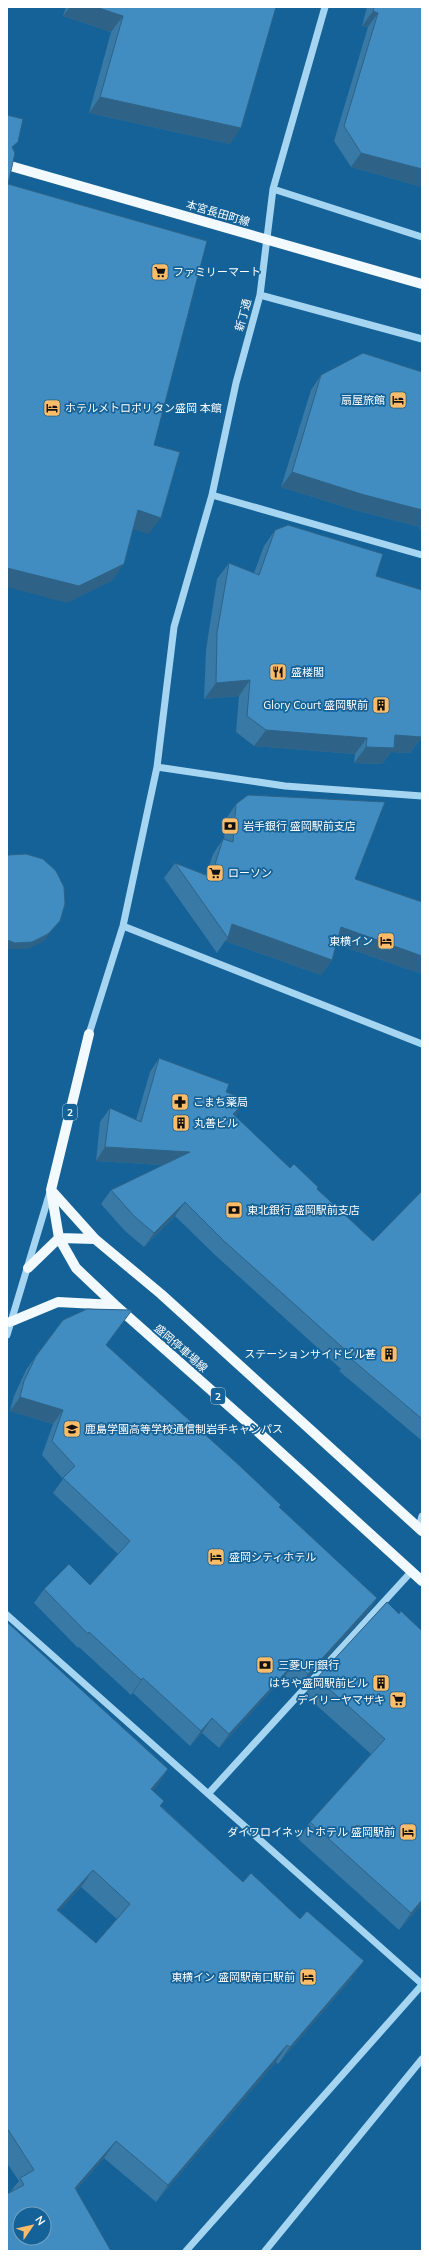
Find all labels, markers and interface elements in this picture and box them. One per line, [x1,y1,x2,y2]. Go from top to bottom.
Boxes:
street label: 本宮長田町線 [184,197,252,229]
supermarket icon: ファミリーマート [150,262,170,282]
place label: ファミリーマート [173,265,261,279]
street label: 新丁通 [232,297,254,333]
hotel icon: 扇屋旅館 [388,390,408,410]
place label: 扇屋旅館 [341,393,385,407]
hotel icon: ホテルメトロポリタン盛岡 本館 [42,398,62,418]
place label: ホテルメトロポリタン盛岡 本館 [65,401,222,415]
restaurant icon: 盛楼閣 [268,662,288,682]
place label: 盛楼閣 [291,665,324,679]
building icon: Glory Court 盛岡駅前 [371,695,391,715]
place label: Glory Court 盛岡駅前 [263,698,368,712]
bank icon: 岩手銀行 盛岡駅前支店 [220,816,240,836]
place label: 岩手銀行 盛岡駅前支店 [243,819,356,833]
supermarket icon: ローソン [205,863,225,883]
place label: ローソン [228,866,272,880]
hotel icon: 東横イン [376,931,396,951]
place label: 東横イン [329,934,373,948]
pharmacy icon: こまち薬局 [170,1092,190,1112]
place label: こまち薬局 [193,1095,248,1109]
road number: 2 [63,1104,77,1120]
building icon: 丸善ビル [171,1113,191,1133]
place label: 丸善ビル [194,1116,238,1130]
bank icon: 東北銀行 盛岡駅前支店 [224,1200,244,1220]
place label: 東北銀行 盛岡駅前支店 [247,1203,360,1217]
street label: 盛岡停車場線 [152,1321,210,1375]
building icon: ステーションサイドビル甚 [379,1344,399,1364]
place label: ステーションサイドビル甚 [244,1347,376,1361]
road number: 2 [211,1388,225,1404]
school or university icon: 鹿島学園高等学校通信制岩手キャンパス [62,1419,82,1439]
place label: 鹿島学園高等学校通信制岩手キャンパス [85,1422,283,1436]
hotel icon: 盛岡シティホテル [206,1547,226,1567]
place label: 盛岡シティホテル [229,1550,316,1564]
bank icon: 三菱UFJ銀行 [255,1655,275,1675]
place label: 三菱UFJ銀行 [278,1658,339,1672]
building icon: はちや盛岡駅前ビル [371,1673,391,1693]
place label: はちや盛岡駅前ビル [269,1676,368,1690]
supermarket icon: デイリーヤマザキ [388,1690,408,1710]
place label: デイリーヤマザキ [297,1693,385,1707]
hotel icon: ダイワロイネットホテル 盛岡駅前 [398,1822,418,1842]
place label: ダイワロイネットホテル 盛岡駅前 [227,1825,395,1839]
hotel icon: 東横イン 盛岡駅南口駅前 [298,1967,318,1987]
place label: 東横イン 盛岡駅南口駅前 [171,1970,295,1984]
north arrow [12,2206,52,2246]
text: N [32,2213,48,2228]

